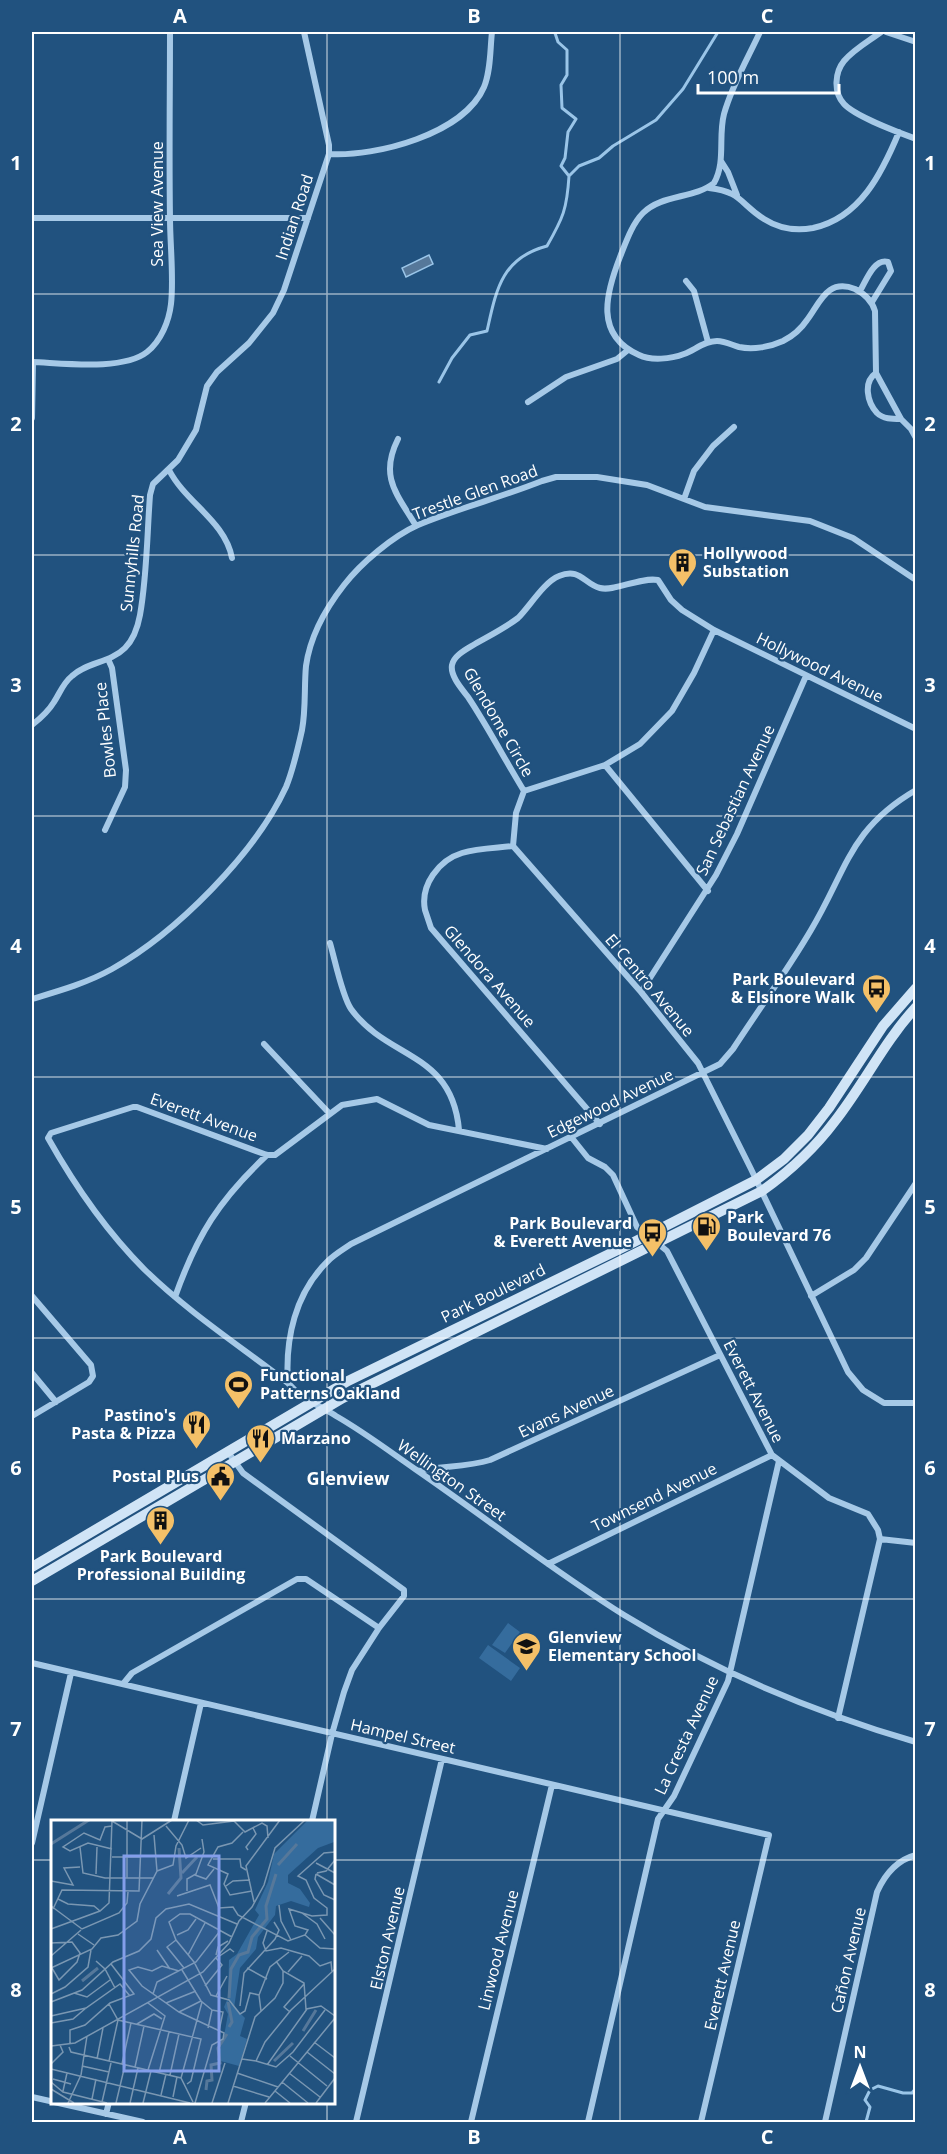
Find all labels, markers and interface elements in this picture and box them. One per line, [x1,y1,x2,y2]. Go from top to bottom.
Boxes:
text: A [173,2,187,29]
text: B [467,2,481,29]
text: C [761,2,774,29]
scale bar [698,57,839,95]
text: 100 m [707,65,759,89]
street label: Sea View Avenue [146,141,168,267]
text: 1 [10,149,22,176]
text: 1 [924,149,936,176]
street label: Indian Road [270,171,318,263]
text: 2 [10,410,22,437]
text: 2 [924,410,936,437]
street label: Trestle Glen Road [409,459,541,525]
street label: Sunnyhills Road [115,493,149,613]
place label: Hollywood Substation [703,542,789,582]
building icon: Hollywood Substation [666,546,698,588]
street label: Hollywood Avenue [753,627,887,707]
street label: Glendome Circle [459,663,539,781]
text: 3 [10,671,22,698]
text: 3 [924,671,936,698]
street label: Bowles Place [89,681,121,779]
street label: San Sebastian Avenue [690,721,780,879]
street label: Glendora Avenue [439,920,541,1032]
street label: El Centro Avenue [601,929,699,1041]
text: 4 [10,932,22,959]
text: 4 [924,932,936,959]
place label: Park Boulevard & Elsinore Walk [731,968,855,1008]
bus stop icon: Park Boulevard & Elsinore Walk [860,972,892,1014]
street label: Edgewood Avenue [543,1063,677,1143]
street label: Everett Avenue [147,1087,261,1147]
text: 5 [10,1193,22,1220]
text: 5 [924,1193,936,1220]
place label: Park Boulevard 76 [727,1206,831,1246]
fuel station icon: Park Boulevard 76 [690,1210,722,1252]
place label: Park Boulevard & Everett Avenue [493,1212,632,1252]
bus stop icon: Park Boulevard & Everett Avenue [637,1216,669,1258]
street label: Park Boulevard [437,1258,549,1328]
street label: Everett Avenue [719,1336,789,1446]
place label: Functional Patterns Oakland [260,1364,400,1404]
sports icon: Functional Patterns Oakland [223,1368,255,1410]
street label: Evans Avenue [515,1379,617,1443]
place label: Pastino's Pasta & Pizza [71,1404,176,1444]
restaurant icon: Pastino's Pasta & Pizza [181,1408,213,1450]
restaurant icon: Marzano [244,1422,276,1464]
place label: Marzano [281,1427,351,1449]
street label: Wellington Street [393,1434,511,1526]
text: 6 [10,1454,22,1481]
text: 6 [924,1454,936,1481]
street label: Townsend Avenue [588,1457,720,1537]
public building icon: Postal Plus [204,1460,236,1502]
place label: Postal Plus [112,1465,199,1487]
district label: Glenview [307,1466,390,1490]
building icon: Park Boulevard Professional Building [145,1504,177,1546]
place label: Park Boulevard Professional Building [77,1545,245,1585]
place label: Glenview Elementary School [548,1626,696,1666]
school or university icon: Glenview Elementary School [511,1630,543,1672]
street label: La Cresta Avenue [649,1672,723,1798]
street label: Hampel Street [348,1713,458,1759]
text: 7 [10,1715,22,1742]
text: 7 [924,1715,936,1742]
inset map [51,1820,334,2103]
street label: Elston Avenue [364,1884,410,1992]
street label: Linwood Avenue [472,1887,524,2013]
street label: Cañon Avenue [825,1905,871,2015]
street label: Everett Avenue [699,1918,745,2032]
text: 8 [10,1976,22,2003]
text: 8 [924,1976,936,2003]
north arrow [830,2037,890,2097]
text: N [853,2041,867,2063]
text: A [173,2123,187,2150]
text: B [467,2123,481,2150]
text: C [761,2123,774,2150]

